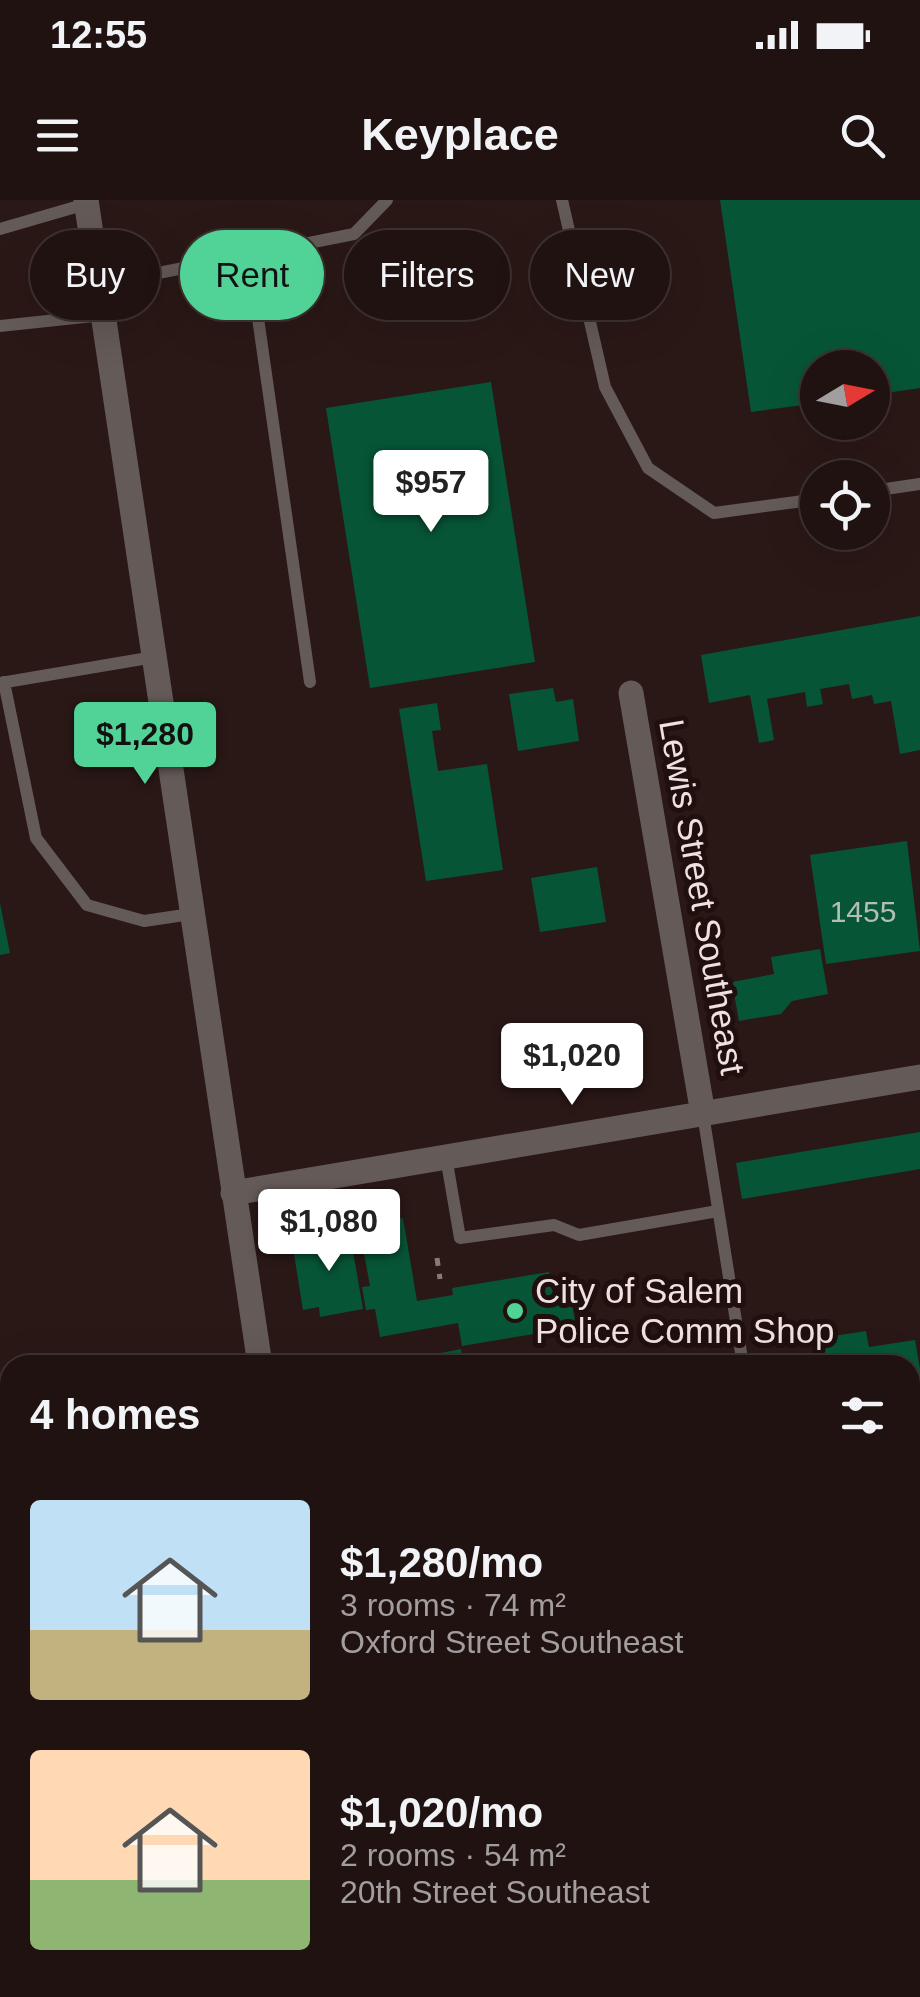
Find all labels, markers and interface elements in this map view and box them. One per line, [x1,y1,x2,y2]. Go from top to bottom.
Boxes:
text: 12:55 [50,14,147,56]
icon: menu [30,108,85,163]
icon: search [835,108,890,163]
text: Keyplace [361,109,559,160]
chip: Buy [30,230,160,320]
chip: Rent [180,230,324,320]
chip: Filters [344,230,510,320]
chip: New [530,230,670,320]
north arrow [800,350,890,440]
map controls [800,350,890,550]
pin: $957 [372,450,490,535]
button: locate [800,460,890,550]
text: $957 [395,464,467,500]
pin: $1,280 [64,702,226,787]
text: $1,280 [96,716,194,752]
street label: Lewis Street Southeast [652,716,753,1078]
house number: 1455 [830,895,896,928]
pin: $1,020 [491,1023,653,1108]
text: $1,020 [523,1037,621,1073]
pin: $1,080 [248,1189,410,1274]
text: $1,080 [280,1203,378,1239]
place label: City of Salem Police Comm Shop [535,1271,835,1350]
marker: City of Salem Police Comm Shop [504,1300,526,1322]
icon: filters [835,1388,890,1443]
text: 4 homes [30,1391,200,1438]
text: $1,280/mo [340,1539,543,1586]
icon: home [110,1540,230,1660]
text: 3 rooms · 74 m² [340,1587,566,1623]
text: Oxford Street Southeast [340,1624,683,1660]
text: $1,020/mo [340,1789,543,1836]
icon: home [110,1790,230,1910]
text: 2 rooms · 54 m² [340,1837,566,1873]
text: 20th Street Southeast [340,1874,650,1910]

